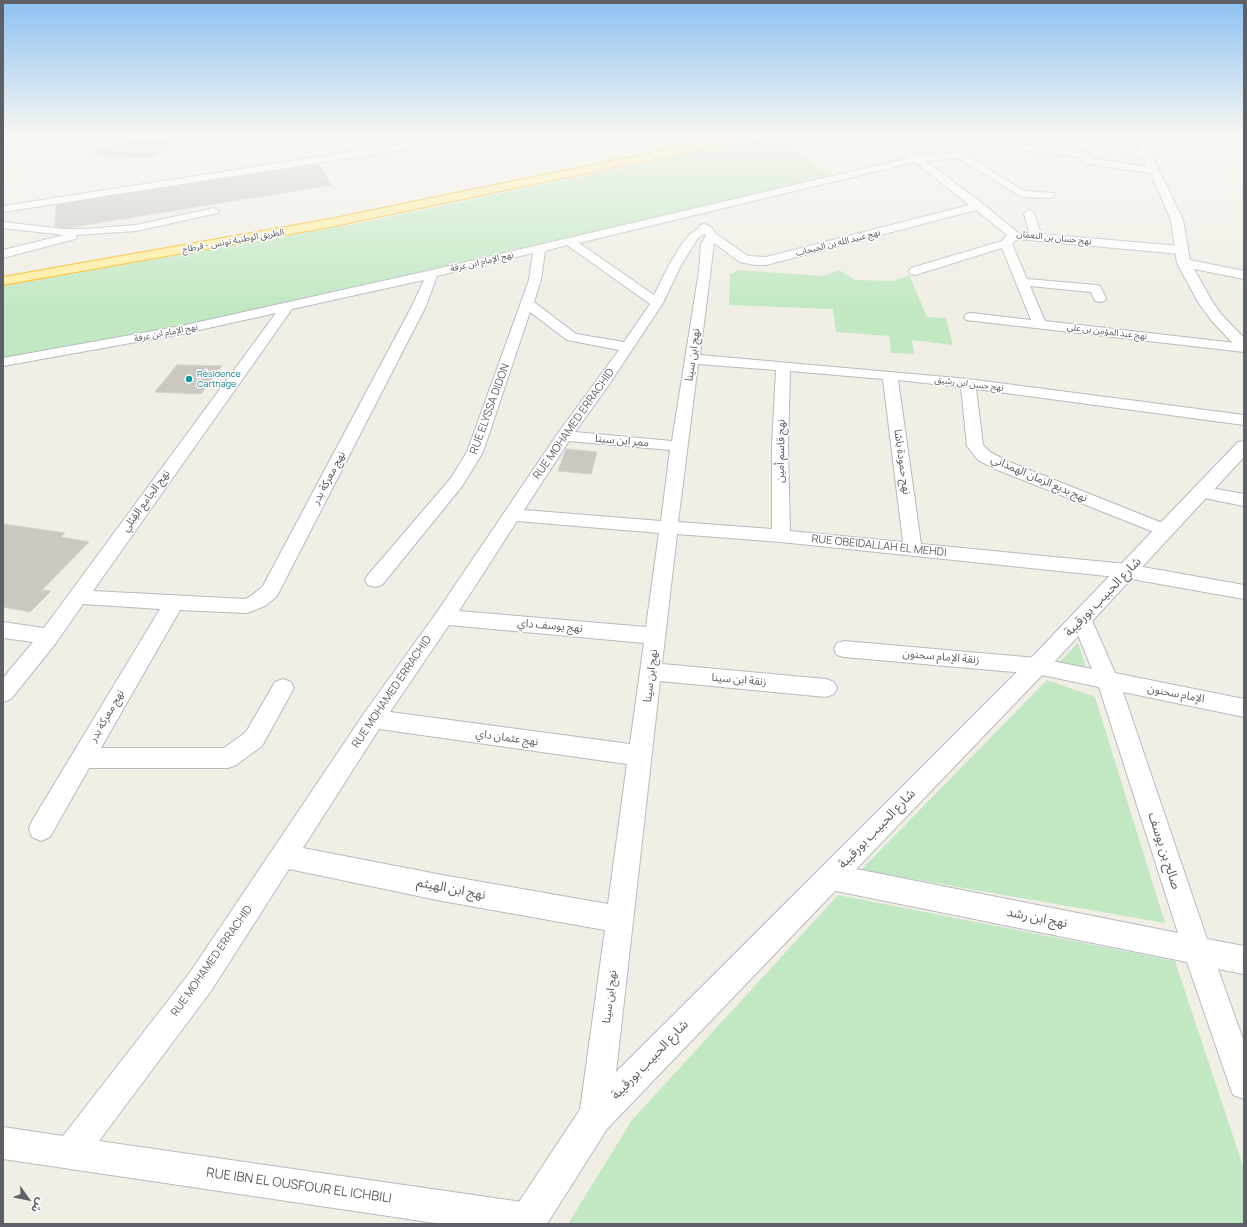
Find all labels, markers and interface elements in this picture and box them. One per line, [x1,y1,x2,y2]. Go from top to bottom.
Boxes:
street label: الطريق الوطنية تونس - قرطاج [181,227,285,255]
street label: نهج عبيد الله بن الحبحاب [795,227,881,259]
street label: نهج حسان بن النعمان [1016,229,1092,247]
street label: نهج الإمام ابن عرفة [449,249,515,275]
street label: نهج الإمام ابن عرفة [133,322,199,344]
street label: نهج عبد المؤمن بن علي [1066,322,1148,342]
street label: نهج ابن سينا [683,328,703,382]
street label: RUE ELYSSA DIDON [467,362,513,456]
street label: RUE MOHAMED ERRACHID [531,366,617,482]
place label: Résidence Carthage [197,369,241,390]
marker: Résidence Carthage [184,374,194,384]
street label: نهج حسن ابن رشيق [934,374,1004,394]
street label: نهج قاسم أمين [774,419,788,483]
street label: نهج حمودة باشا [891,429,913,495]
street label: ممر ابن سينا [594,432,650,450]
street label: نهج معركة بدر [310,449,348,507]
street label: نهج بديع الزمان الهمذاني [989,453,1089,505]
street label: نهج الجامع القِبْلي [119,467,173,535]
street label: RUE OBEIDALLAH EL MEHDI [811,532,947,560]
street label: شارع الحبيب بورقيبة [1061,554,1145,640]
street label: نهج يوسف داي [517,617,583,635]
street label: RUE MOHAMED ERRACHID [350,634,434,750]
street label: زنقة الإمام سحنون [902,647,980,667]
street label: نهج ابن سينا [641,649,661,703]
street label: زنقة ابن سينا [711,671,767,689]
street label: الإمام سحنون [1146,682,1206,706]
street label: نهج معركة بدر [87,687,127,745]
street label: نهج عثمان داي [475,727,539,749]
street label: شارع الحبيب بورقيبة [835,786,919,872]
street label: صالح بن يوسف [1144,811,1184,891]
street label: نهج ابن الهيثم [415,875,487,903]
street label: RUE MOHAMED ERRACHID [169,903,255,1019]
street label: نهج ابن رشد [1005,904,1069,932]
street label: نهج ابن سينا [600,970,620,1024]
street label: شارع الحبيب بورقيبة [608,1017,692,1103]
street label: RUE IBN EL OUSFOUR EL ICHBILI [205,1165,393,1207]
north arrow [8,1179,48,1219]
text: ش [28,1195,49,1216]

